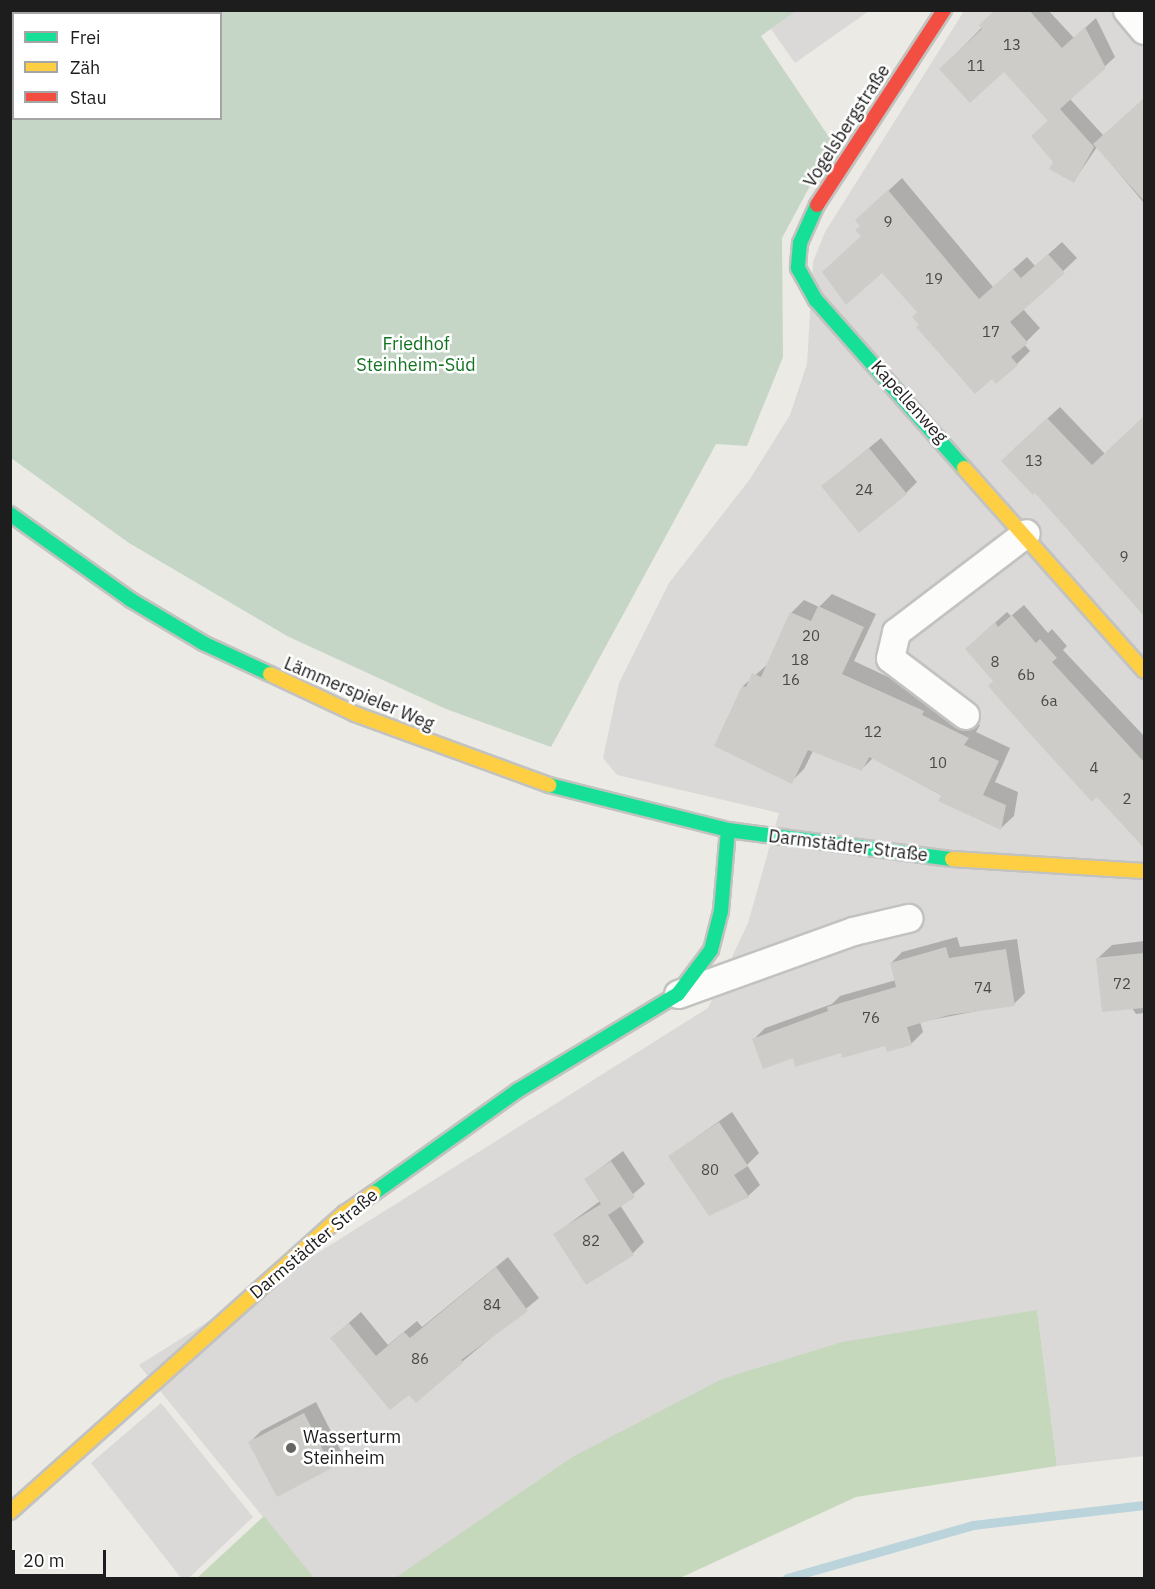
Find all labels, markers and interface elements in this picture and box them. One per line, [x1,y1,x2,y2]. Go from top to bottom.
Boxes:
legend [12,12,222,120]
text: Frei [70,26,101,49]
house number: 13 [1003,36,1021,54]
text: Zäh [70,56,100,79]
house number: 11 [967,57,985,75]
street label: Vogelsbergstraße [799,61,895,191]
text: Stau [70,86,107,109]
house number: 9 [884,213,892,231]
house number: 19 [925,270,943,288]
house number: 17 [982,323,1000,341]
park label: Friedhof Steinheim-Süd [356,334,476,376]
street label: Kapellenweg [866,356,952,448]
house number: 13 [1025,452,1043,470]
house number: 24 [855,481,873,499]
house number: 9 [1120,548,1128,566]
house number: 20 [802,627,820,645]
house number: 18 [791,651,809,669]
street label: Lämmerspieler Weg [281,653,437,735]
house number: 8 [991,653,999,671]
house number: 6b [1017,666,1035,684]
house number: 16 [782,671,800,689]
house number: 6a [1040,692,1058,710]
house number: 12 [864,723,882,741]
house number: 10 [929,754,947,772]
house number: 4 [1090,759,1098,777]
house number: 2 [1123,790,1131,808]
street label: Darmstädter Straße [767,826,929,866]
house number: 72 [1113,975,1131,993]
house number: 74 [974,979,992,997]
house number: 76 [862,1009,880,1027]
house number: 80 [701,1161,719,1179]
street label: Darmstädter Straße [246,1184,382,1304]
house number: 82 [582,1232,600,1250]
house number: 84 [483,1296,501,1314]
house number: 86 [411,1350,429,1368]
place label: Wasserturm Steinheim [303,1427,401,1470]
marker: Wasserturm Steinheim [284,1441,298,1455]
scale bar [15,1538,110,1576]
text: 20 m [23,1549,65,1572]

